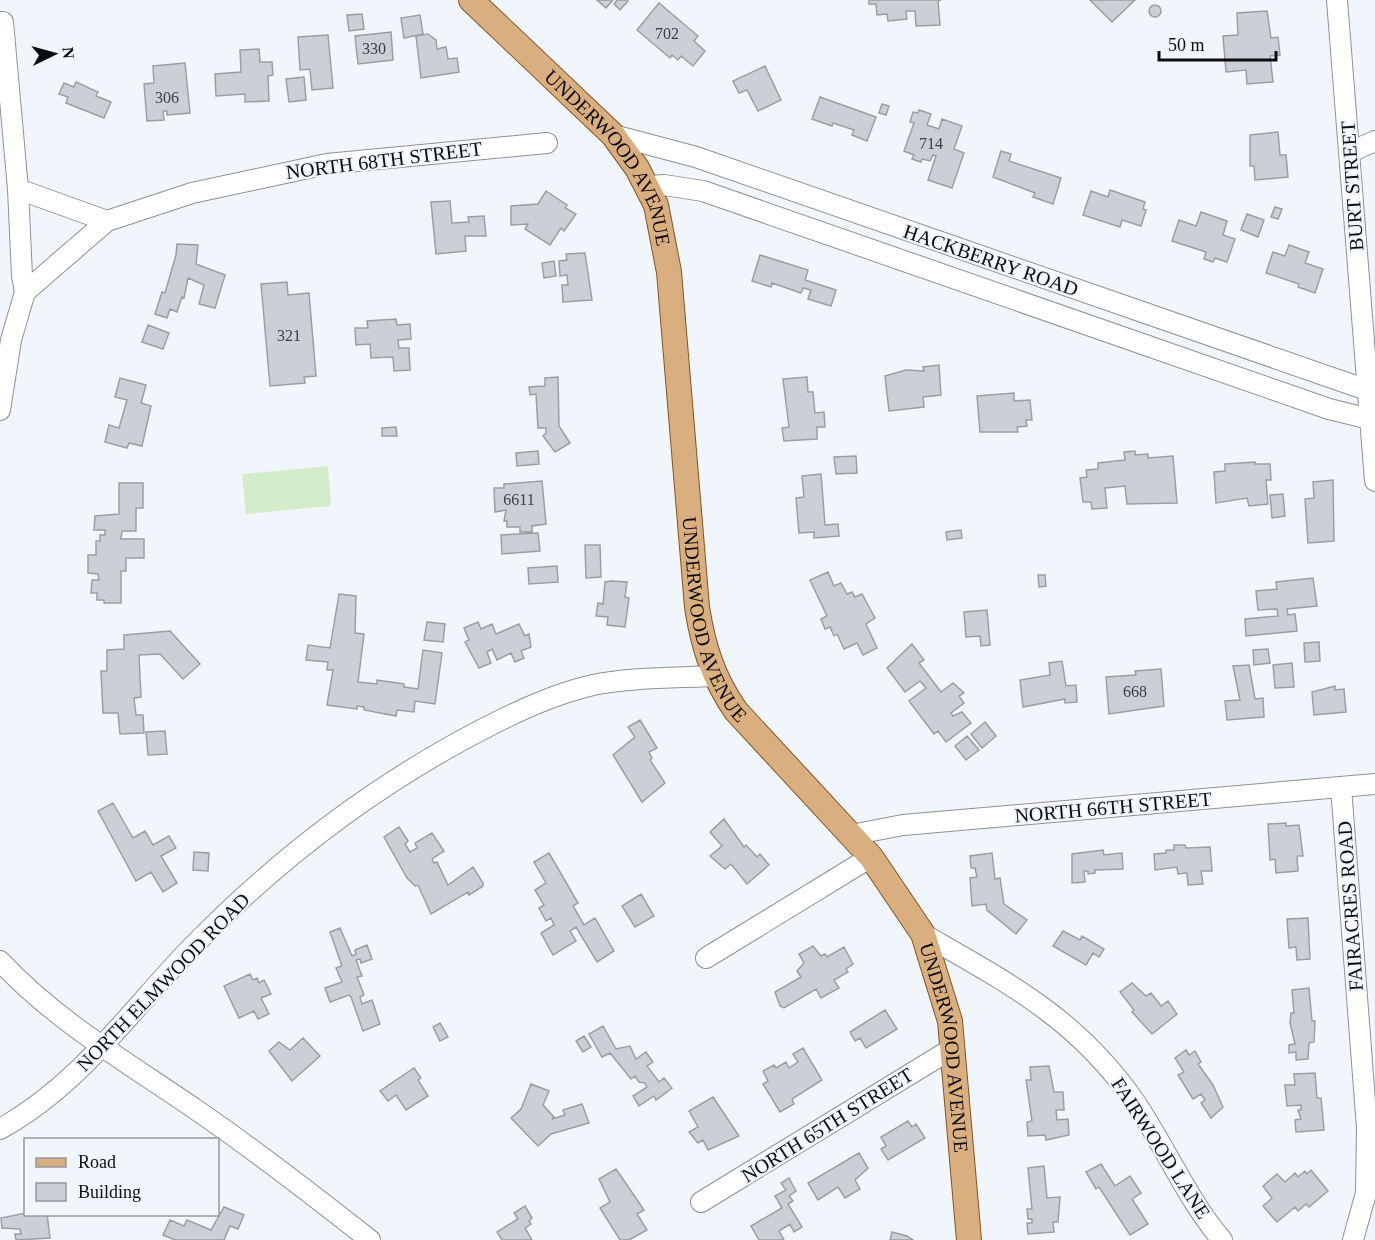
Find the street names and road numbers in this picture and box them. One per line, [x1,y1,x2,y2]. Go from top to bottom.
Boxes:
street label: UNDERWOOD AVENUE [540,65,675,248]
street label: BURT STREET [1336,120,1368,252]
street label: NORTH 68TH STREET [285,137,483,183]
street label: HACKBERRY ROAD [901,220,1081,300]
street label: UNDERWOOD AVENUE [678,516,752,727]
street label: NORTH 66TH STREET [1014,787,1212,827]
street label: FAIRACRES ROAD [1333,820,1367,992]
street label: NORTH ELMWOOD ROAD [72,888,254,1076]
street label: UNDERWOOD AVENUE [915,940,972,1154]
street label: NORTH 65TH STREET [737,1063,917,1187]
street label: FAIRWOOD LANE [1107,1073,1215,1223]

